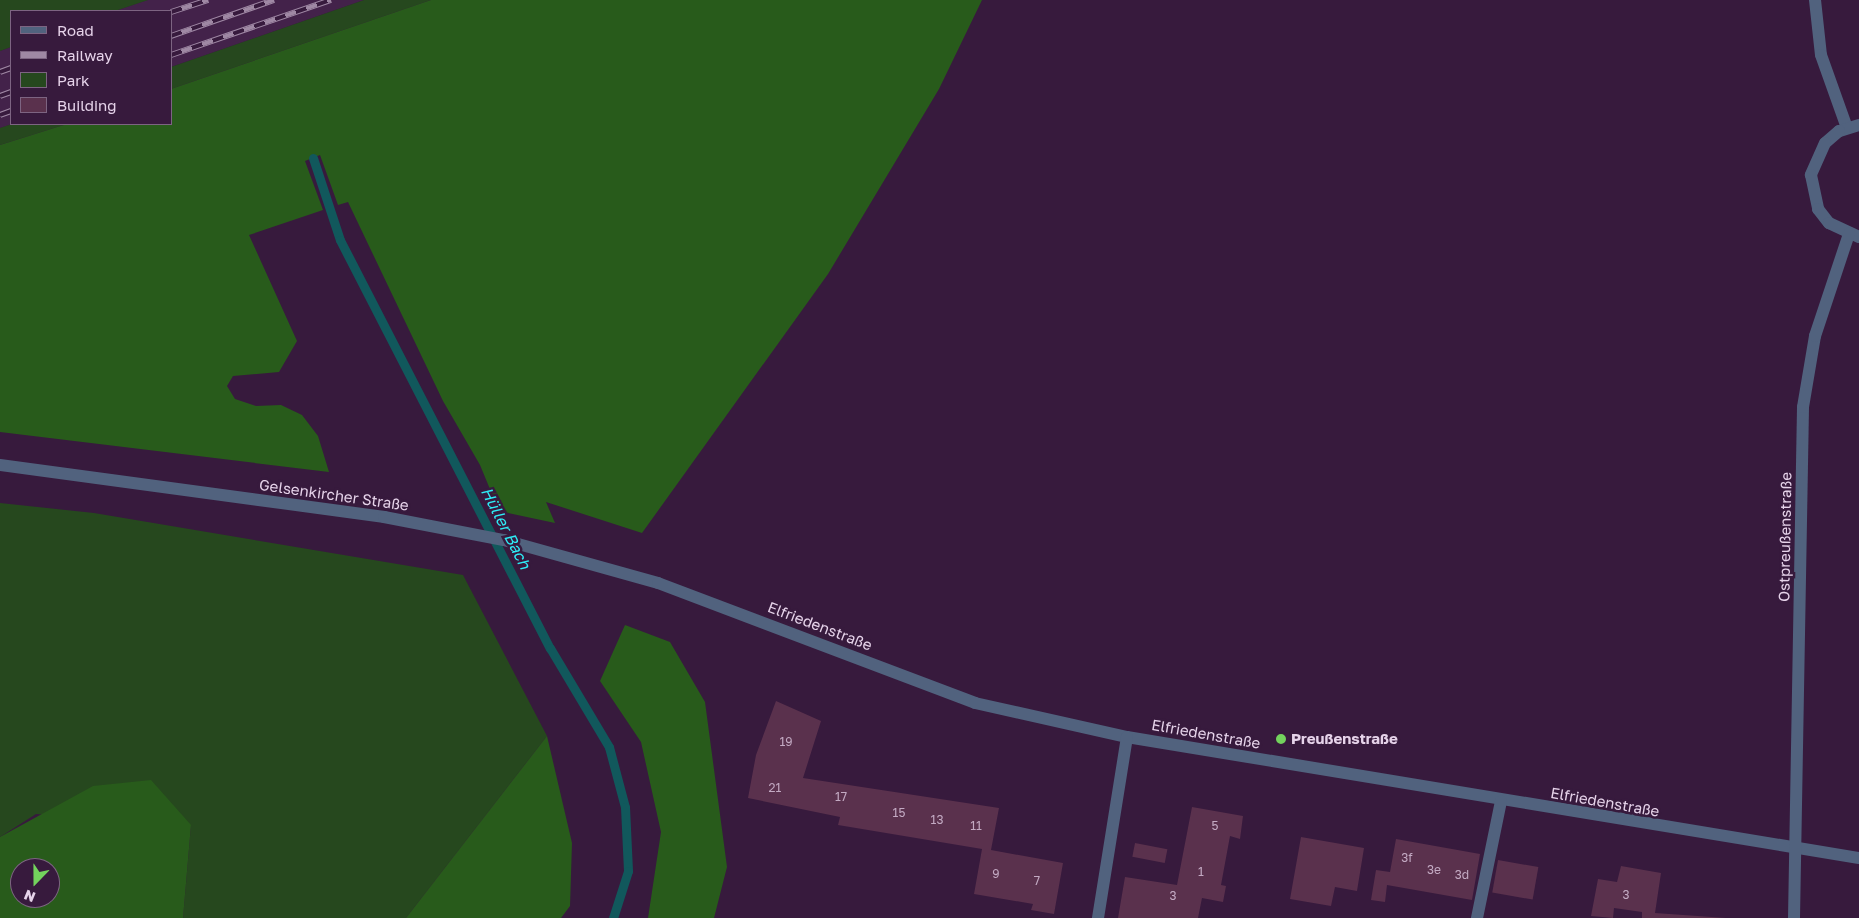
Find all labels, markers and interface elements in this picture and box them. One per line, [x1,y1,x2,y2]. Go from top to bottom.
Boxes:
legend [10,10,172,125]
text: Road [57,21,94,39]
text: Railway [57,46,113,64]
text: Park [57,71,89,89]
text: Building [57,96,117,114]
street label: Ostpreußenstraße [1775,472,1795,602]
street label: Gelsenkircher Straße [258,476,410,514]
water label: Hüller Bach [477,484,535,572]
street label: Elfriedenstraße [765,598,875,654]
street label: Elfriedenstraße [1150,716,1262,752]
place label: Preußenstraße [1291,730,1398,748]
marker: Preußenstraße [1275,733,1287,745]
house number: 19 [779,735,793,749]
house number: 21 [769,781,781,795]
street label: Elfriedenstraße [1549,784,1661,820]
house number: 17 [835,790,847,804]
house number: 15 [893,806,905,820]
house number: 13 [931,813,943,827]
house number: 11 [970,819,982,833]
house number: 5 [1212,819,1218,833]
house number: 3f [1401,851,1413,865]
north arrow [10,858,60,908]
house number: 3e [1427,863,1441,877]
house number: 1 [1198,865,1204,879]
house number: 9 [992,867,1000,881]
house number: 3d [1455,868,1469,882]
house number: 7 [1034,874,1040,888]
text: N [21,887,38,906]
house number: 3 [1622,888,1630,902]
house number: 3 [1169,889,1177,903]

